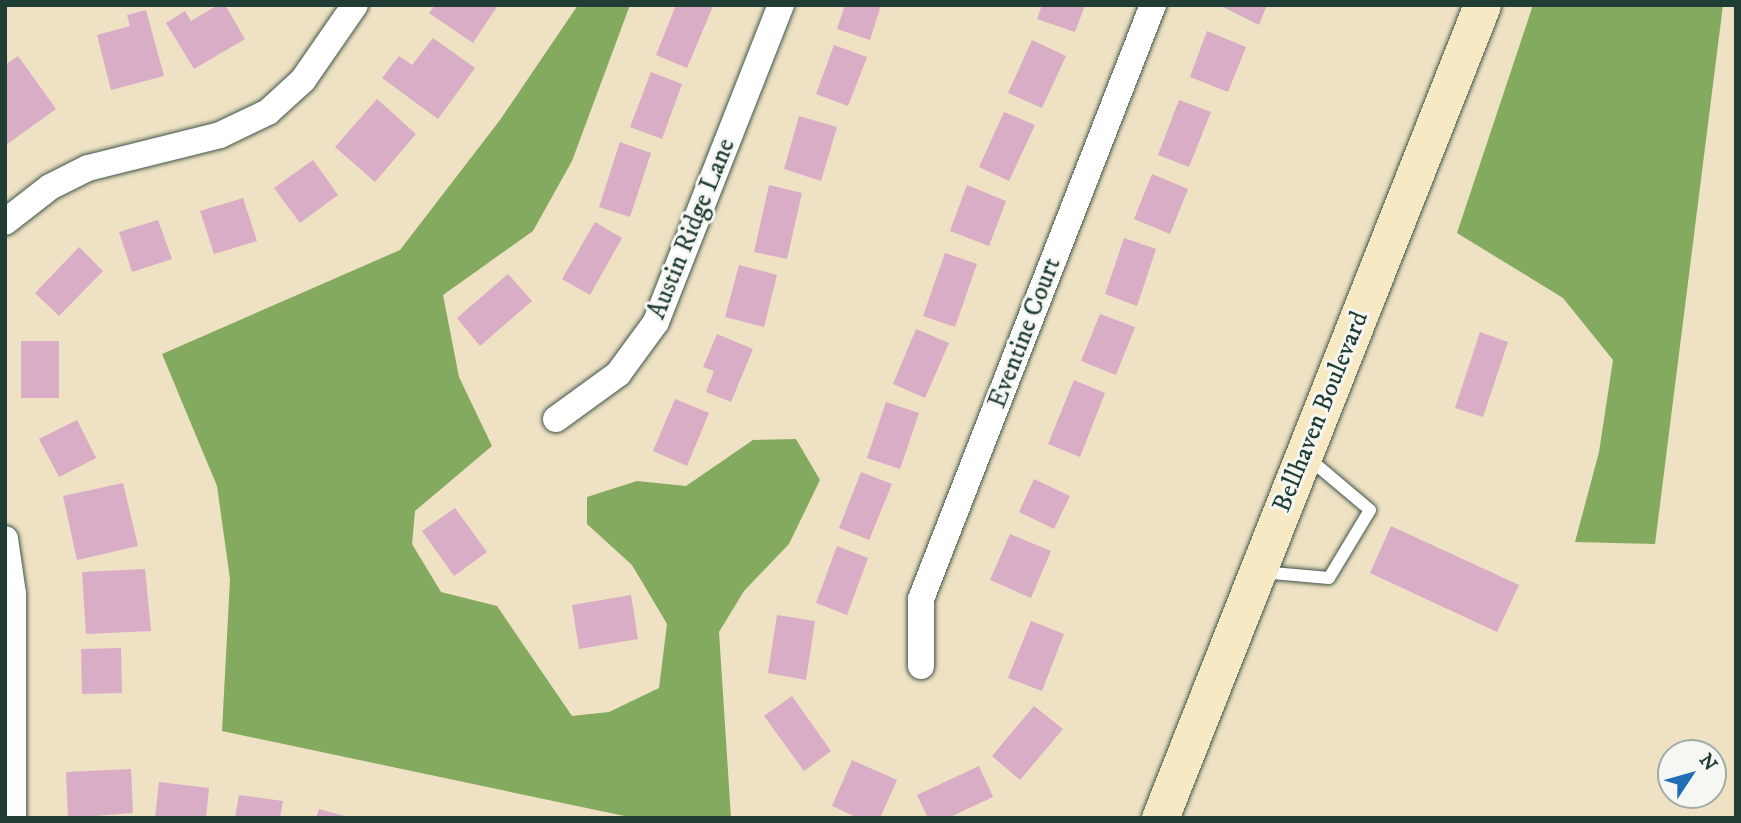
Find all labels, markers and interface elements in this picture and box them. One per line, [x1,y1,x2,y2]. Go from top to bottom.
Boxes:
street label: Austin Ridge Lane [642,134,742,324]
street label: Eventine Court [982,253,1068,413]
street label: Bellhaven Boulevard [1266,307,1376,517]
north arrow [1657,739,1727,809]
text: N [1694,749,1722,776]

